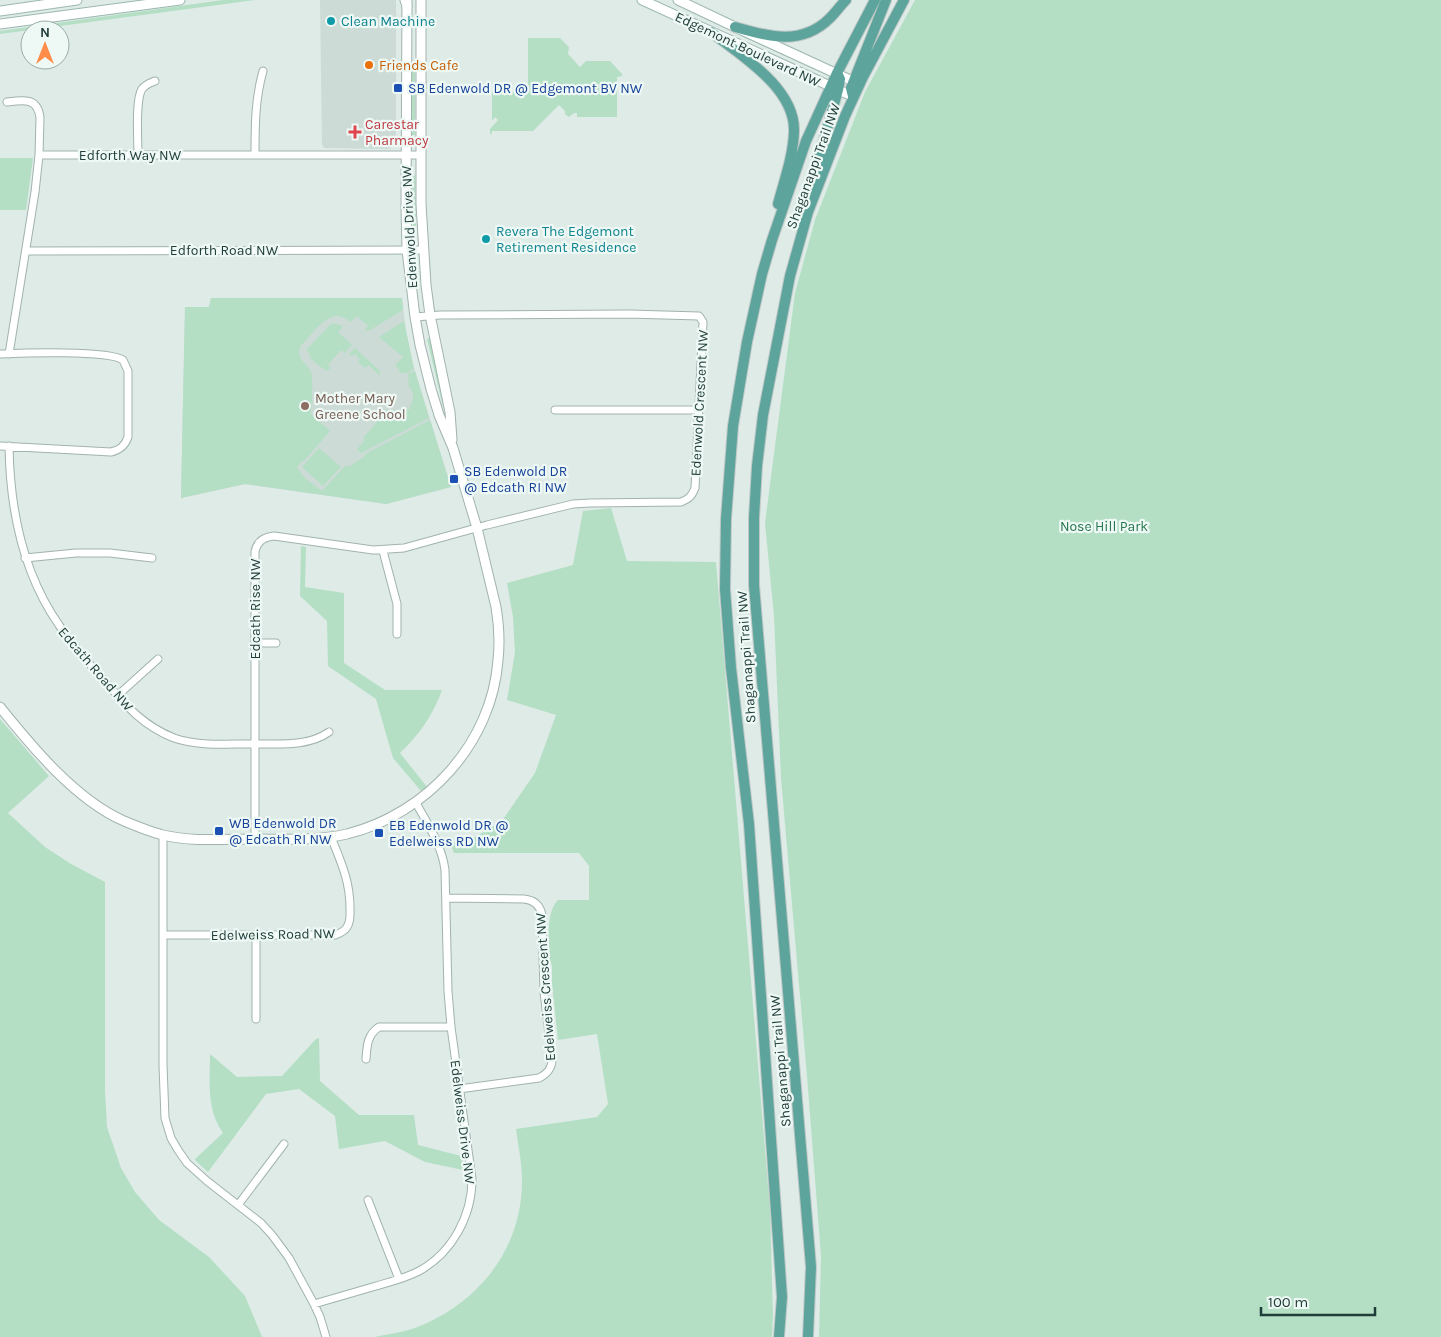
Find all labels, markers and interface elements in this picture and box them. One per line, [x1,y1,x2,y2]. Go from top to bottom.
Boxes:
street label: Edgemont Boulevard NW [672,8,824,91]
place label: Clean Machine [341,13,435,30]
marker: Clean Machine [325,15,337,27]
north arrow [20,20,70,70]
text: N [40,24,50,41]
place label: Friends Cafe [379,57,458,74]
marker: Friends Cafe [363,59,375,71]
place label: SB Edenwold DR @ Edgemont BV NW [408,80,643,97]
marker: SB Edenwold DR @ Edgemont BV NW [392,82,404,94]
street label: Shaganappi Trail NW [783,101,844,231]
place label: Carestar Pharmacy [365,116,429,149]
marker: Carestar Pharmacy [349,126,361,138]
street label: Edforth Way NW [79,147,182,164]
street label: Edenwold Drive NW [398,165,421,289]
place label: Revera The Edgemont Retirement Residence [496,223,636,256]
marker: Revera The Edgemont Retirement Residence [480,233,492,245]
street label: Edforth Road NW [170,242,279,259]
street label: Edenwold Crescent NW [687,329,712,477]
place label: Mother Mary Greene School [315,390,406,423]
marker: Mother Mary Greene School [299,400,311,412]
place label: SB Edenwold DR @ Edcath RI NW [464,463,567,496]
marker: SB Edenwold DR @ Edcath RI NW [448,473,460,485]
park label: Nose Hill Park [1060,518,1148,535]
street label: Edcath Rise NW [247,558,264,659]
street label: Shaganappi Trail NW [733,590,760,724]
street label: Edcath Road NW [55,624,137,715]
place label: WB Edenwold DR @ Edcath RI NW [229,815,337,848]
place label: EB Edenwold DR @ Edelweiss RD NW [389,817,508,850]
marker: WB Edenwold DR @ Edcath RI NW [213,825,225,837]
marker: EB Edenwold DR @ Edelweiss RD NW [373,827,385,839]
street label: Edelweiss Crescent NW [532,912,559,1062]
street label: Edelweiss Road NW [211,925,336,944]
street label: Shaganappi Trail NW [766,994,795,1128]
street label: Edelweiss Drive NW [446,1059,479,1186]
scale bar [1261,1284,1375,1316]
text: 100 m [1268,1293,1308,1311]

